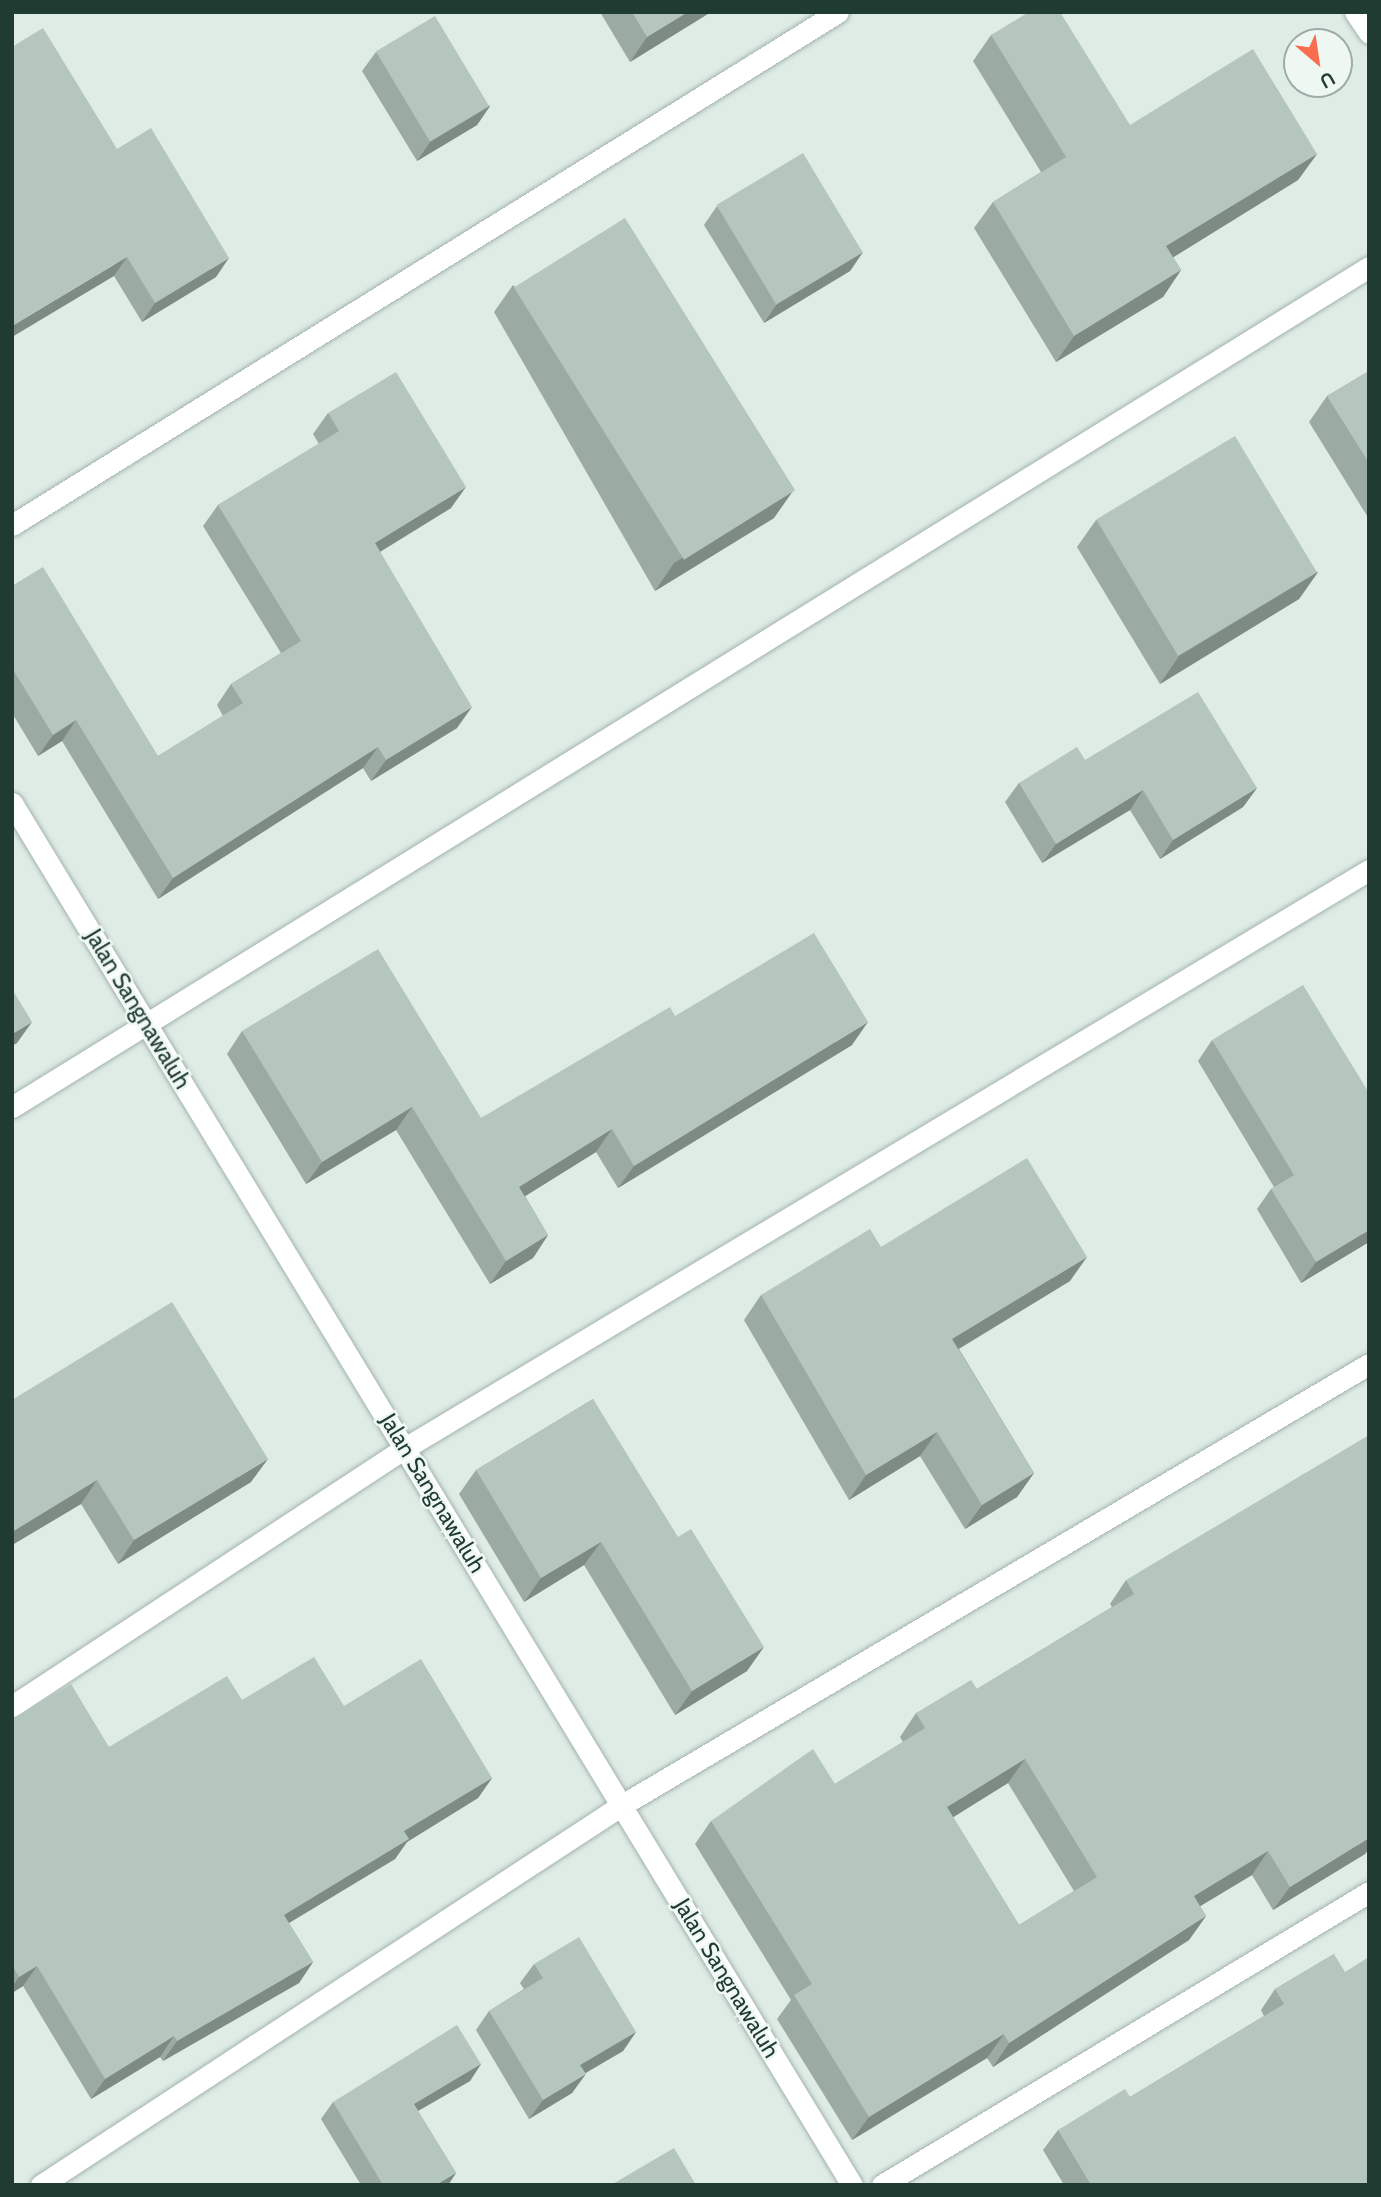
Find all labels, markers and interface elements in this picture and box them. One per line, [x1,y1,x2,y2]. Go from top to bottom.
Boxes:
north arrow [1283,28,1353,98]
text: U [1316,67,1339,93]
street label: Jalan Sangnawaluh [80,924,196,1094]
street label: Jalan Sangnawaluh [375,1408,491,1578]
street label: Jalan Sangnawaluh [669,1893,785,2063]

